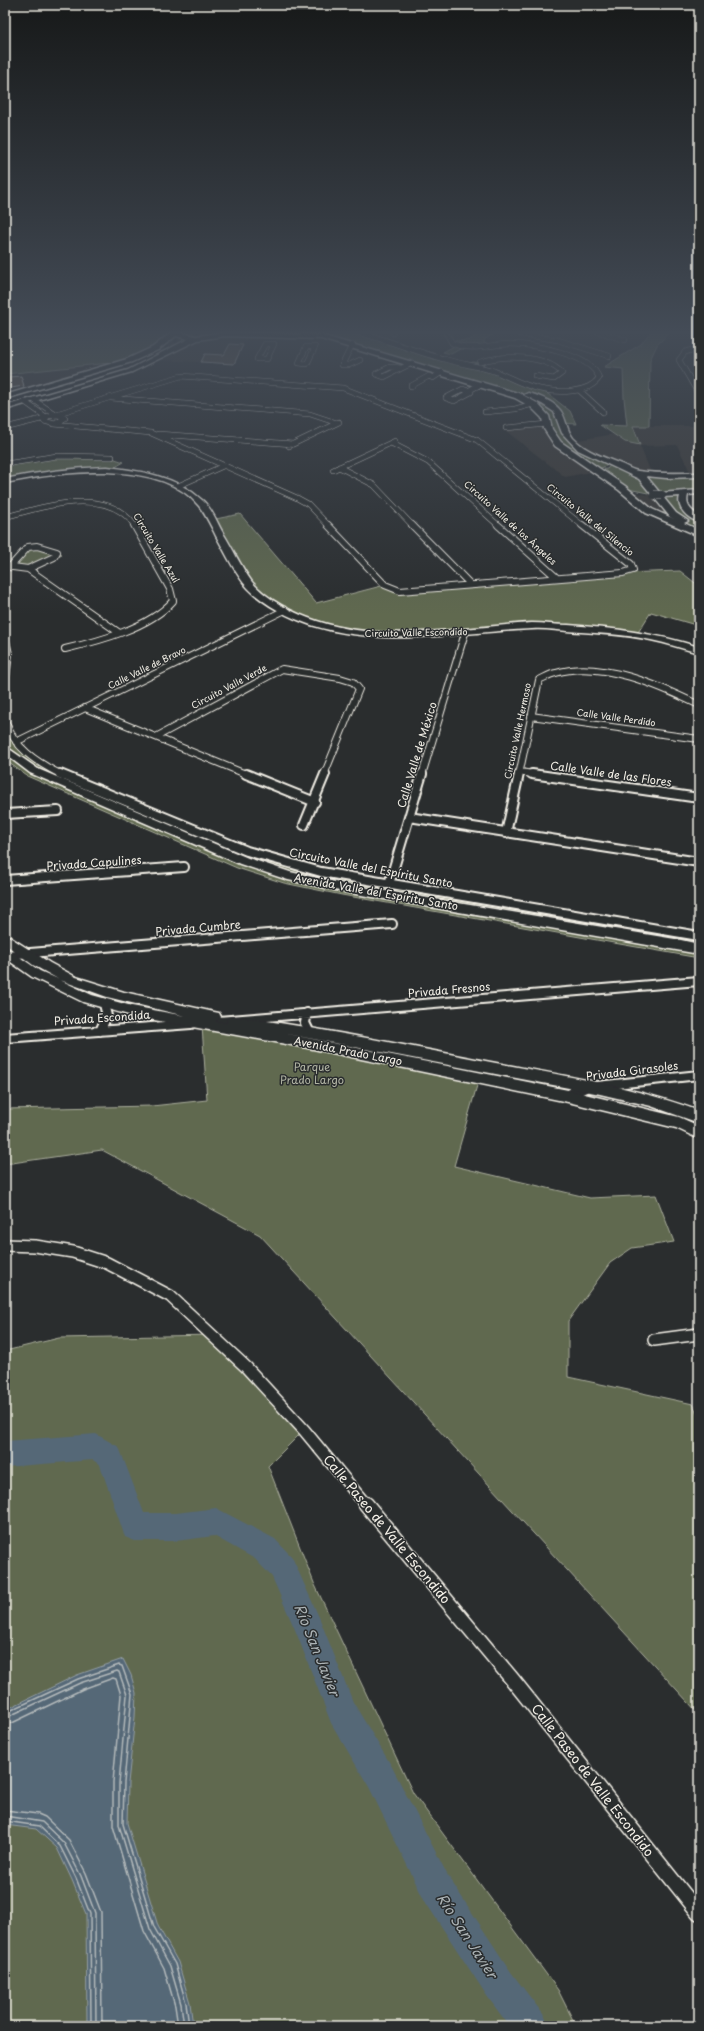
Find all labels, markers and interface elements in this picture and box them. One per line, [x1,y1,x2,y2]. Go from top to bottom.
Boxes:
street label: Circuito Valle de los Ángeles [461,477,560,568]
street label: Circuito Valle del Silencio [544,480,637,559]
street label: Circuito Valle Azul [130,510,183,585]
street label: Circuito Valle Escondido [364,624,468,640]
street label: Calle Valle de Bravo [105,642,188,692]
street label: Circuito Valle Verde [188,660,269,712]
street label: Circuito Valle Hermoso [500,682,534,780]
street label: Calle Valle de México [392,700,441,810]
street label: Calle Valle Perdido [576,705,657,729]
street label: Calle Valle de las Flores [549,757,673,790]
street label: Circuito Valle del Espíritu Santo [288,843,454,892]
street label: Privada Capulines [46,851,142,874]
street label: Avenida Valle del Espíritu Santo [293,869,460,914]
street label: Privada Cumbre [155,915,241,940]
street label: Privada Fresnos [407,977,491,1002]
street label: Privada Escondida [53,1006,151,1029]
street label: Avenida Prado Largo [292,1032,404,1069]
street label: Privada Girasoles [585,1056,679,1085]
park label: Parque Prado Largo [280,1058,344,1088]
street label: Calle Paseo de Valle Escondido [319,1450,455,1607]
water label: Río San Javier [289,1601,346,1701]
street label: Calle Paseo de Valle Escondido [528,1699,659,1860]
water label: Río San Javier [432,1889,504,1984]

